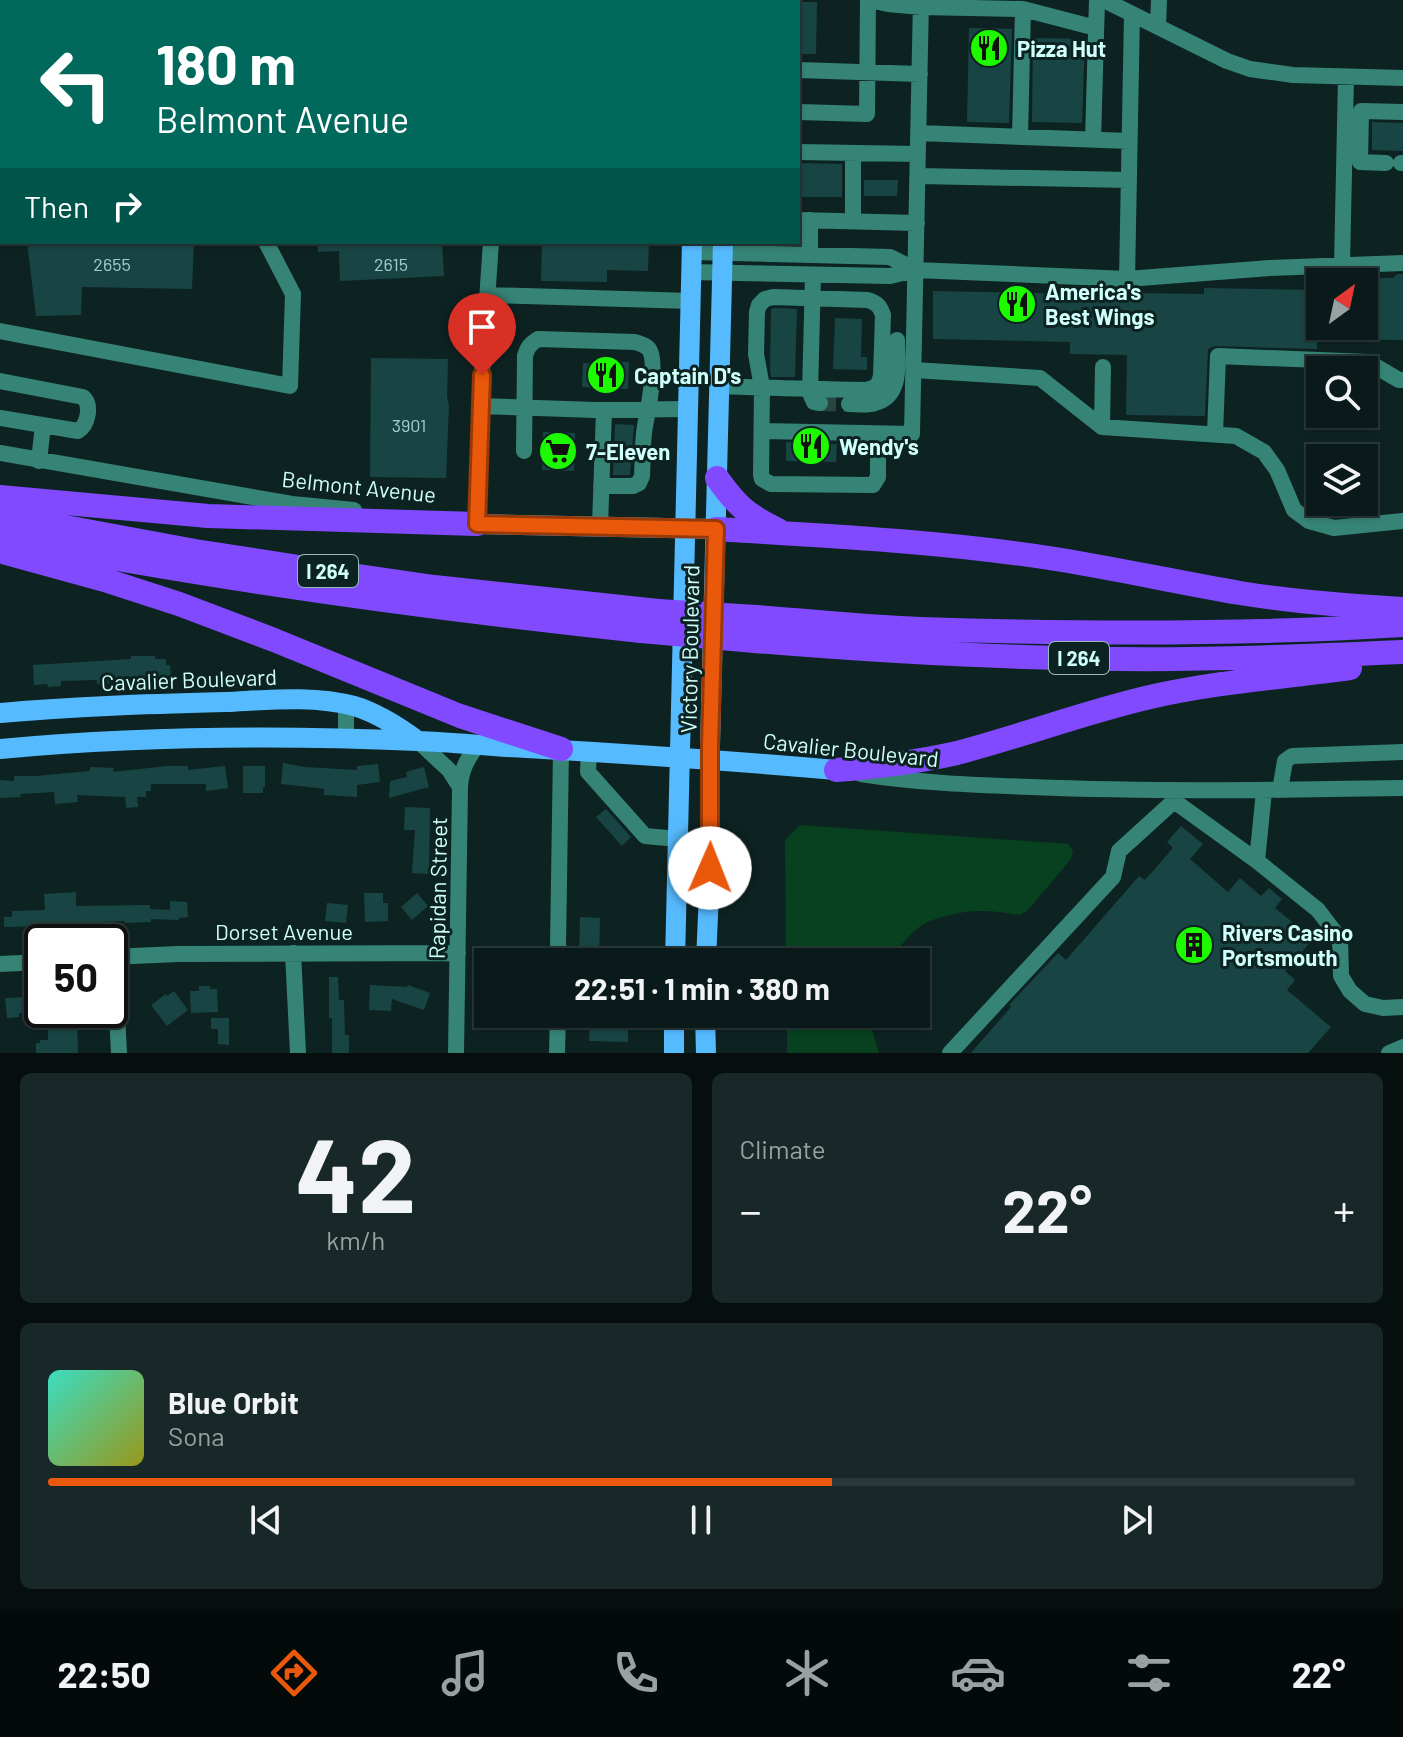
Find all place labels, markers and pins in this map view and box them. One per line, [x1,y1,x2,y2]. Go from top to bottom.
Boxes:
restaurant icon: Pizza Hut [968,27,1010,69]
place label: Pizza Hut [1017,35,1106,61]
place label: America's Best Wings [1045,278,1154,329]
restaurant icon: America's Best Wings [996,283,1038,325]
pin [448,293,516,375]
restaurant icon: Captain D's [585,354,627,396]
place label: Captain D's [634,362,741,388]
restaurant icon: Wendy's [790,425,832,467]
supermarket icon: 7-Eleven [537,430,579,472]
place label: Wendy's [839,433,919,459]
place label: 7-Eleven [586,438,670,464]
place label: Rivers Casino Portsmouth [1222,919,1353,970]
building icon: Rivers Casino Portsmouth [1173,924,1215,966]

